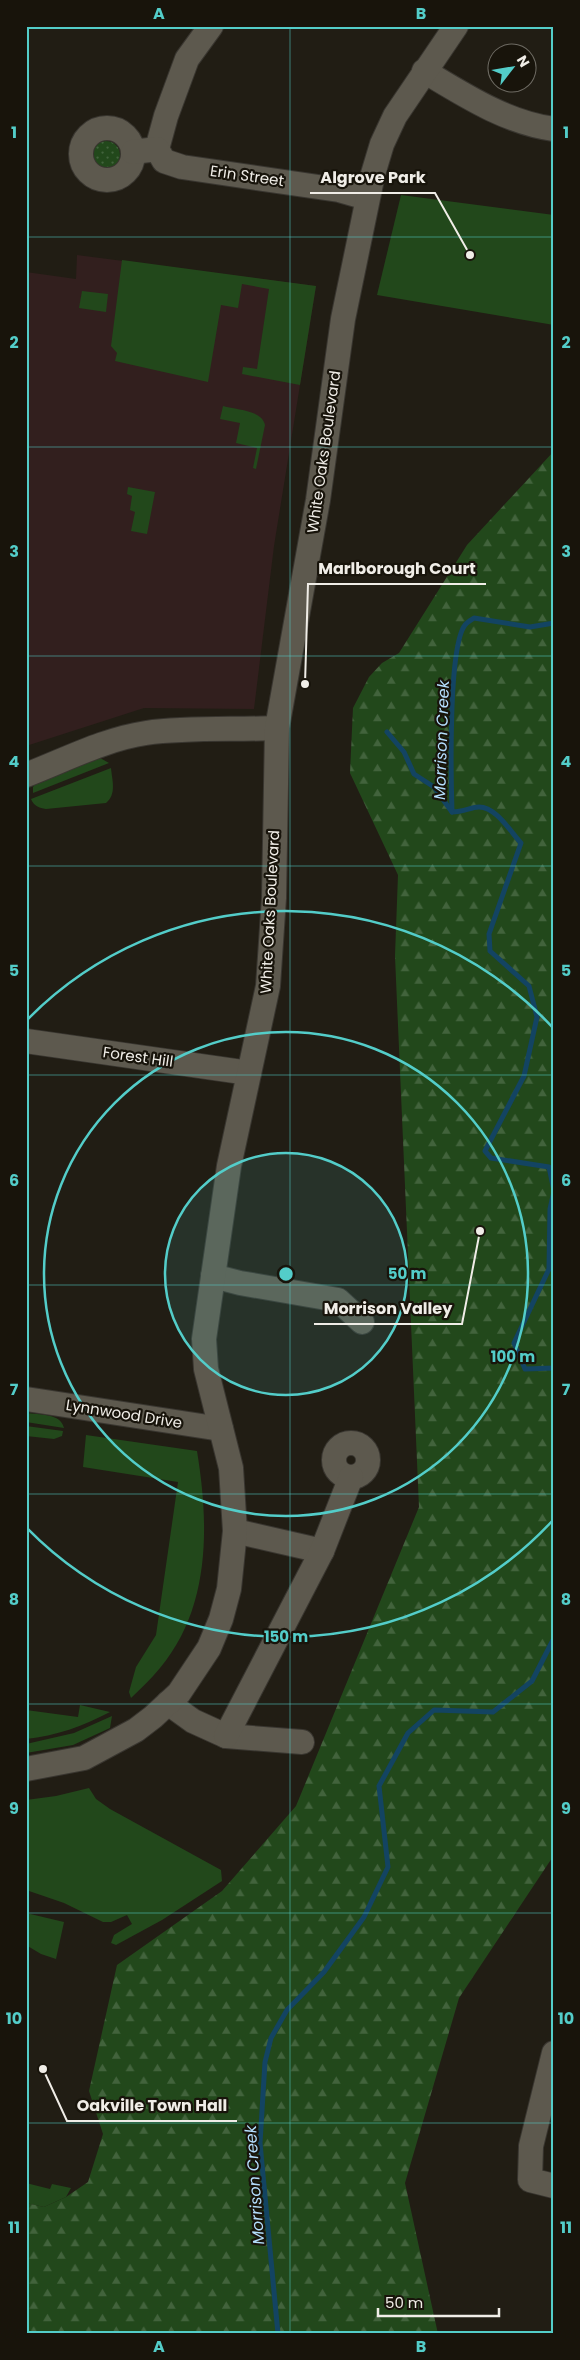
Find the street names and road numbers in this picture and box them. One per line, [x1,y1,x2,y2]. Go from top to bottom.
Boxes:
street label: Erin Street [209,160,285,191]
street label: White Oaks Boulevard [302,369,345,535]
street label: White Oaks Boulevard [255,830,284,994]
street label: Forest Hill [102,1041,175,1072]
street label: Lynnwood Drive [64,1394,184,1433]

